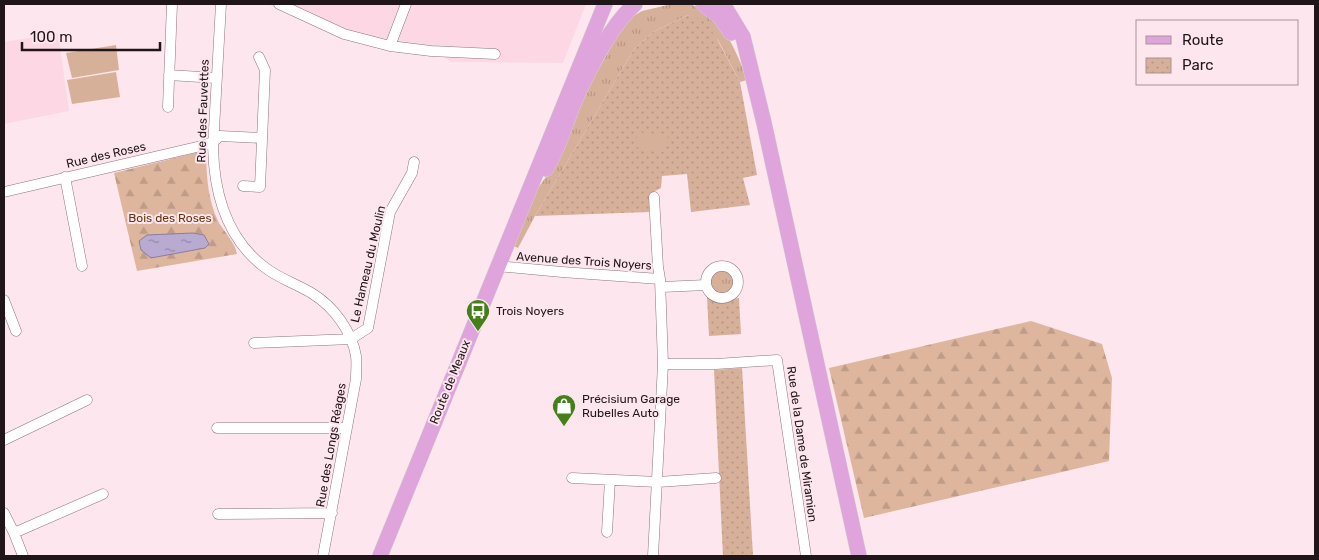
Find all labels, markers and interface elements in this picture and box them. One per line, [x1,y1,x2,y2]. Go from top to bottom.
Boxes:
scale bar [22,20,160,52]
legend [1136,20,1299,85]
text: 100 m [30,28,72,46]
text: Route [1182,31,1224,49]
text: Parc [1182,56,1214,74]
street label: Rue des Fauvettes [194,59,212,163]
street label: Rue des Roses [65,139,147,171]
street label: Le Hameau du Moulin [348,204,388,324]
park label: Bois des Roses [128,211,212,225]
street label: Avenue des Trois Noyers [516,249,652,273]
bus stop icon: Trois Noyers [465,298,491,332]
place label: Trois Noyers [496,304,564,318]
street label: Route de Meaux [427,337,473,426]
street label: Rue de la Dame de Miramion [784,365,820,523]
street label: Rue des Longs Réages [313,382,349,508]
place label: Précisium Garage Rubelles Auto [582,392,680,420]
shop icon: Précisium Garage Rubelles Auto [551,393,577,427]

